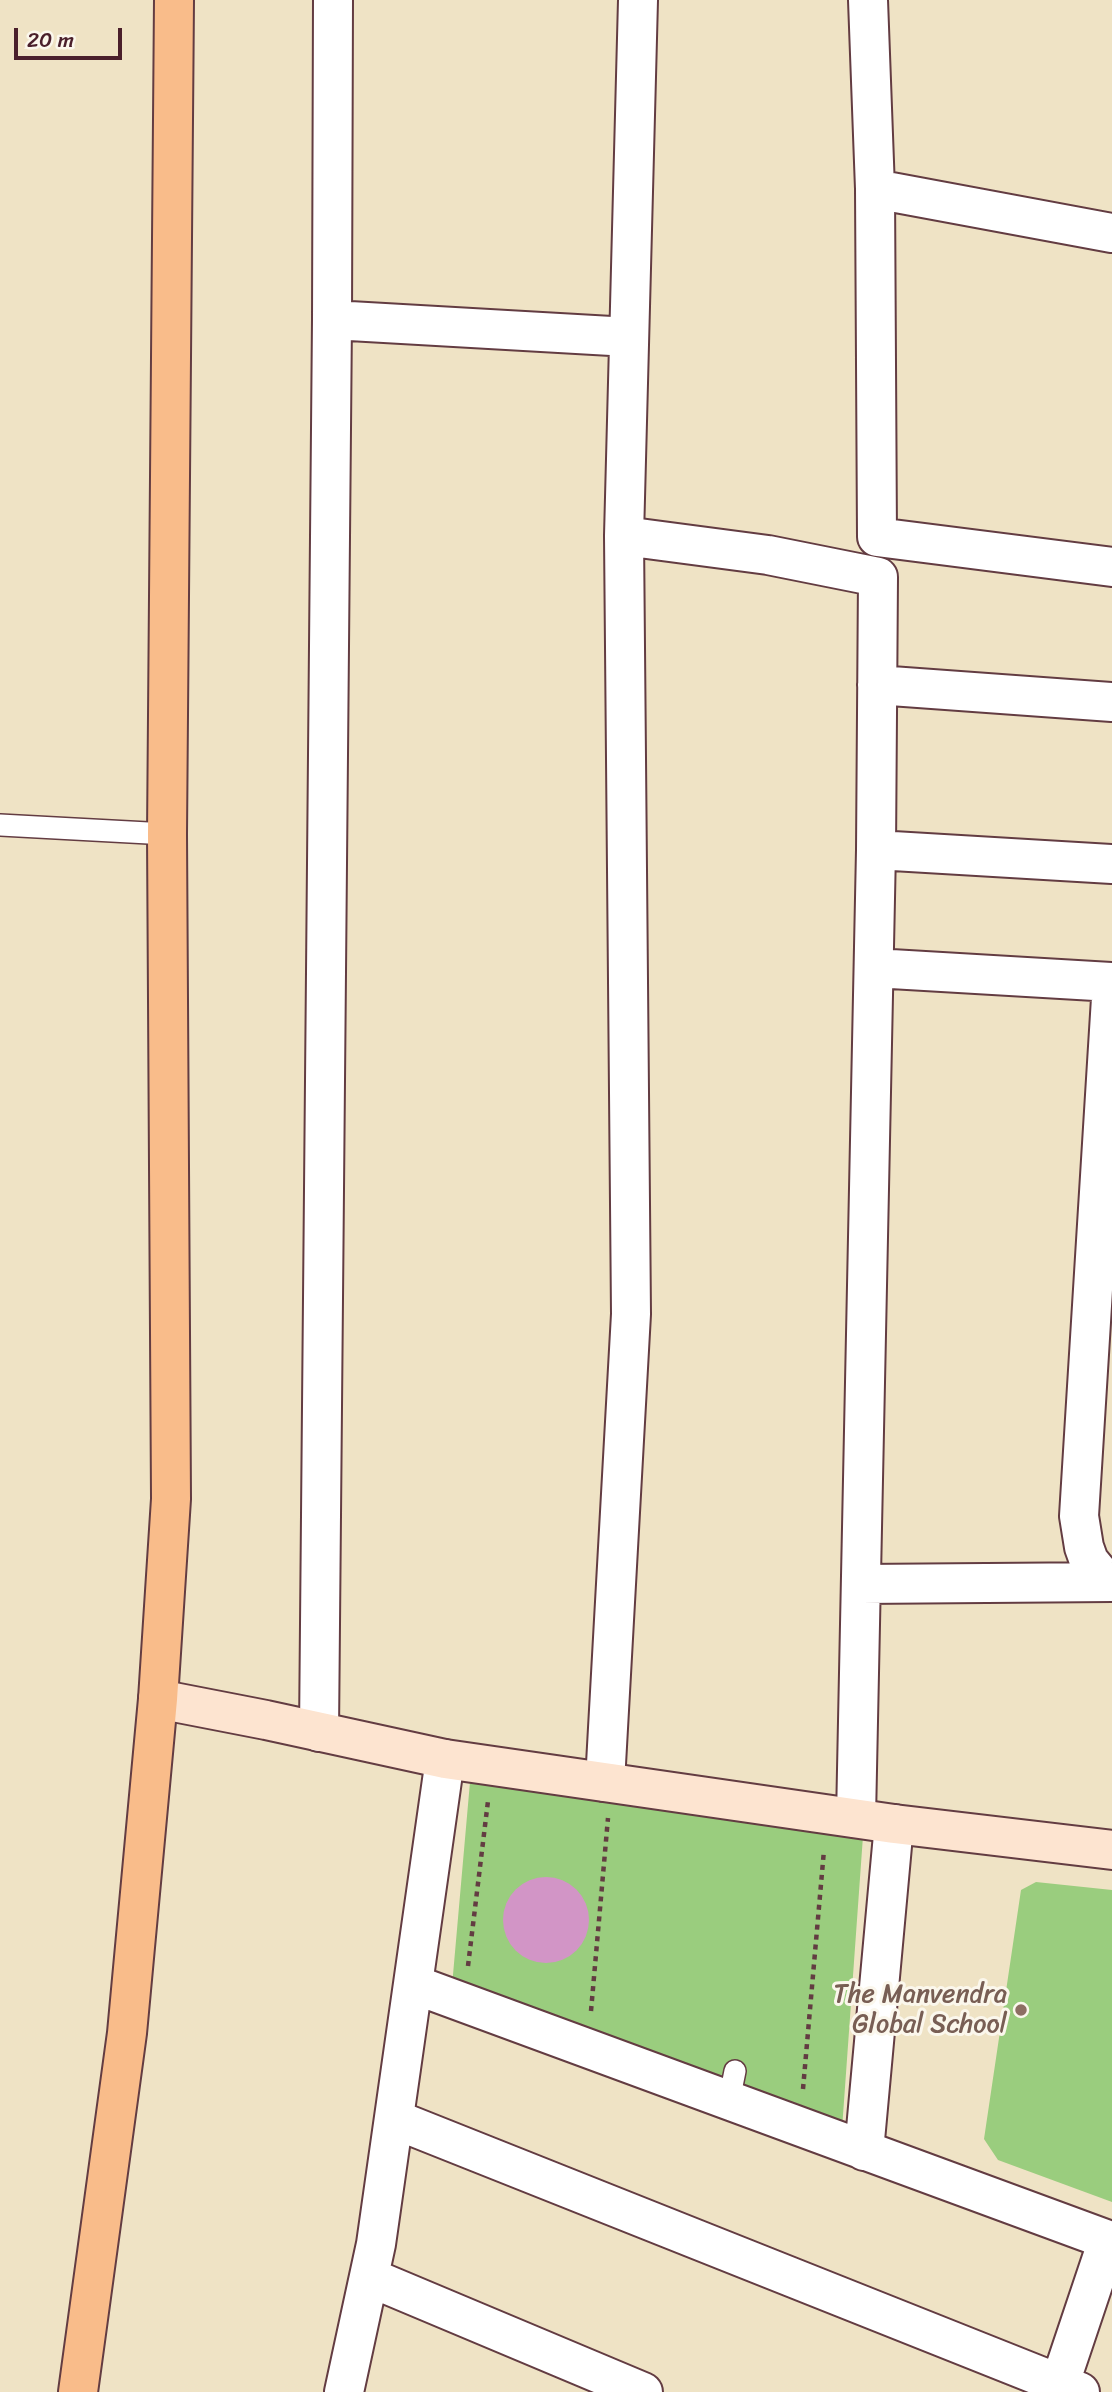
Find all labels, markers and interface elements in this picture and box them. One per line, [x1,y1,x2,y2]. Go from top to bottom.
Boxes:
scale bar [18,14,126,58]
text: 20 m [27,21,74,59]
place label: The Manvendra Global School [834,1979,1007,2040]
marker: The Manvendra Global School [1013,2002,1029,2018]

